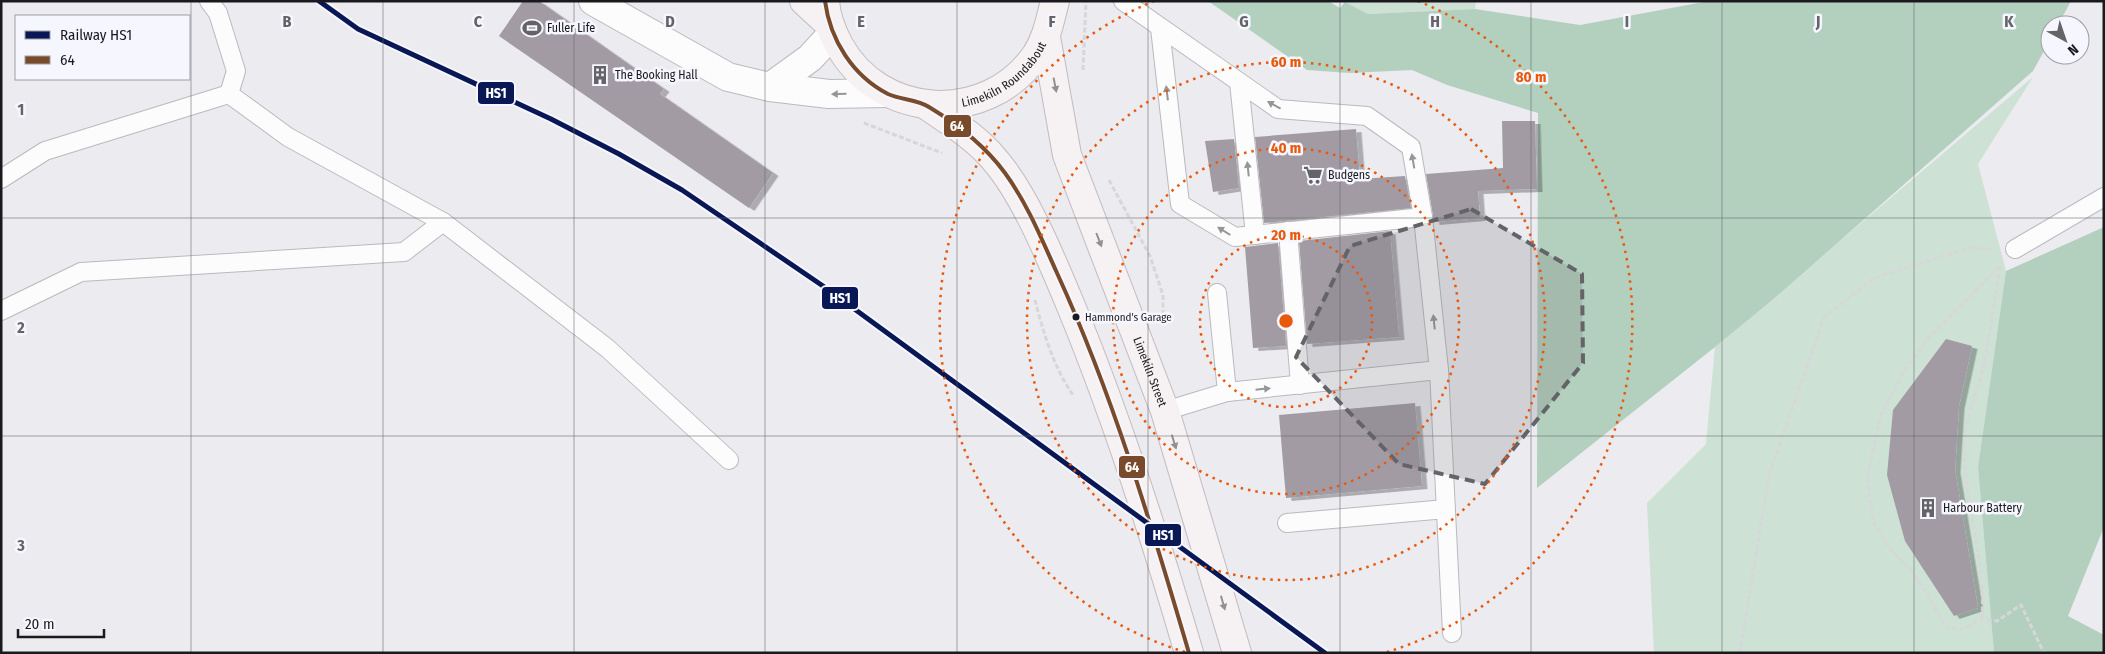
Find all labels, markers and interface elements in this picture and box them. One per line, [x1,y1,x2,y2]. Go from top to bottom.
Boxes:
text: B [283,12,292,31]
text: C [474,12,483,31]
text: D [665,12,675,31]
text: E [857,12,865,31]
text: F [1048,12,1056,31]
text: G [1239,12,1249,31]
text: H [1430,12,1440,31]
text: I [1625,12,1629,31]
text: J [1815,12,1820,31]
text: K [2004,12,2014,31]
legend [15,15,190,80]
north arrow [2040,15,2090,65]
sports icon: Fuller Life [521,17,543,39]
place label: Fuller Life [547,21,595,35]
text: Railway HS1 [60,26,132,44]
street label: Limekiln Roundabout [960,39,1049,110]
text: N [2064,40,2082,59]
text: 64 [60,51,75,69]
text: 60 m [1271,53,1301,71]
building icon: The Booking Hall [589,64,611,86]
place label: The Booking Hall [615,68,698,82]
text: 80 m [1516,68,1546,86]
one-way arrow [1051,77,1059,92]
line badge: HS1 [477,81,515,105]
text: HS1 [485,85,507,102]
one-way arrow [1163,85,1171,101]
one-way arrow [831,90,847,98]
text: 1 [18,100,24,119]
one-way arrow [1267,101,1280,110]
line badge: 64 [943,114,972,138]
text: 64 [950,118,964,135]
text: 40 m [1271,139,1301,157]
one-way arrow [1409,152,1417,168]
one-way arrow [1244,161,1252,177]
supermarket icon: Budgens [1302,164,1324,186]
place label: Budgens [1328,168,1370,182]
one-way arrow [1217,226,1230,235]
text: 20 m [1270,226,1301,244]
one-way arrow [1095,233,1103,248]
line badge: HS1 [821,286,859,310]
text: HS1 [829,290,851,307]
place label: Hammond's Garage [1085,311,1172,324]
marker: Hammond's Garage [1071,312,1081,322]
centre of rings [1277,312,1295,330]
one-way arrow [1430,313,1438,329]
text: 2 [16,318,25,337]
street label: Limekiln Street [1130,335,1170,409]
one-way arrow [1255,384,1271,392]
one-way arrow [1171,434,1179,449]
line badge: 64 [1118,455,1146,479]
text: 64 [1125,459,1139,476]
building icon: Harbour Battery [1917,497,1939,519]
place label: Harbour Battery [1943,501,2023,515]
line badge: HS1 [1144,523,1182,547]
text: HS1 [1152,527,1174,544]
text: 3 [16,536,25,555]
one-way arrow [1219,596,1227,611]
scale bar [18,606,104,638]
text: 20 m [25,615,55,633]

